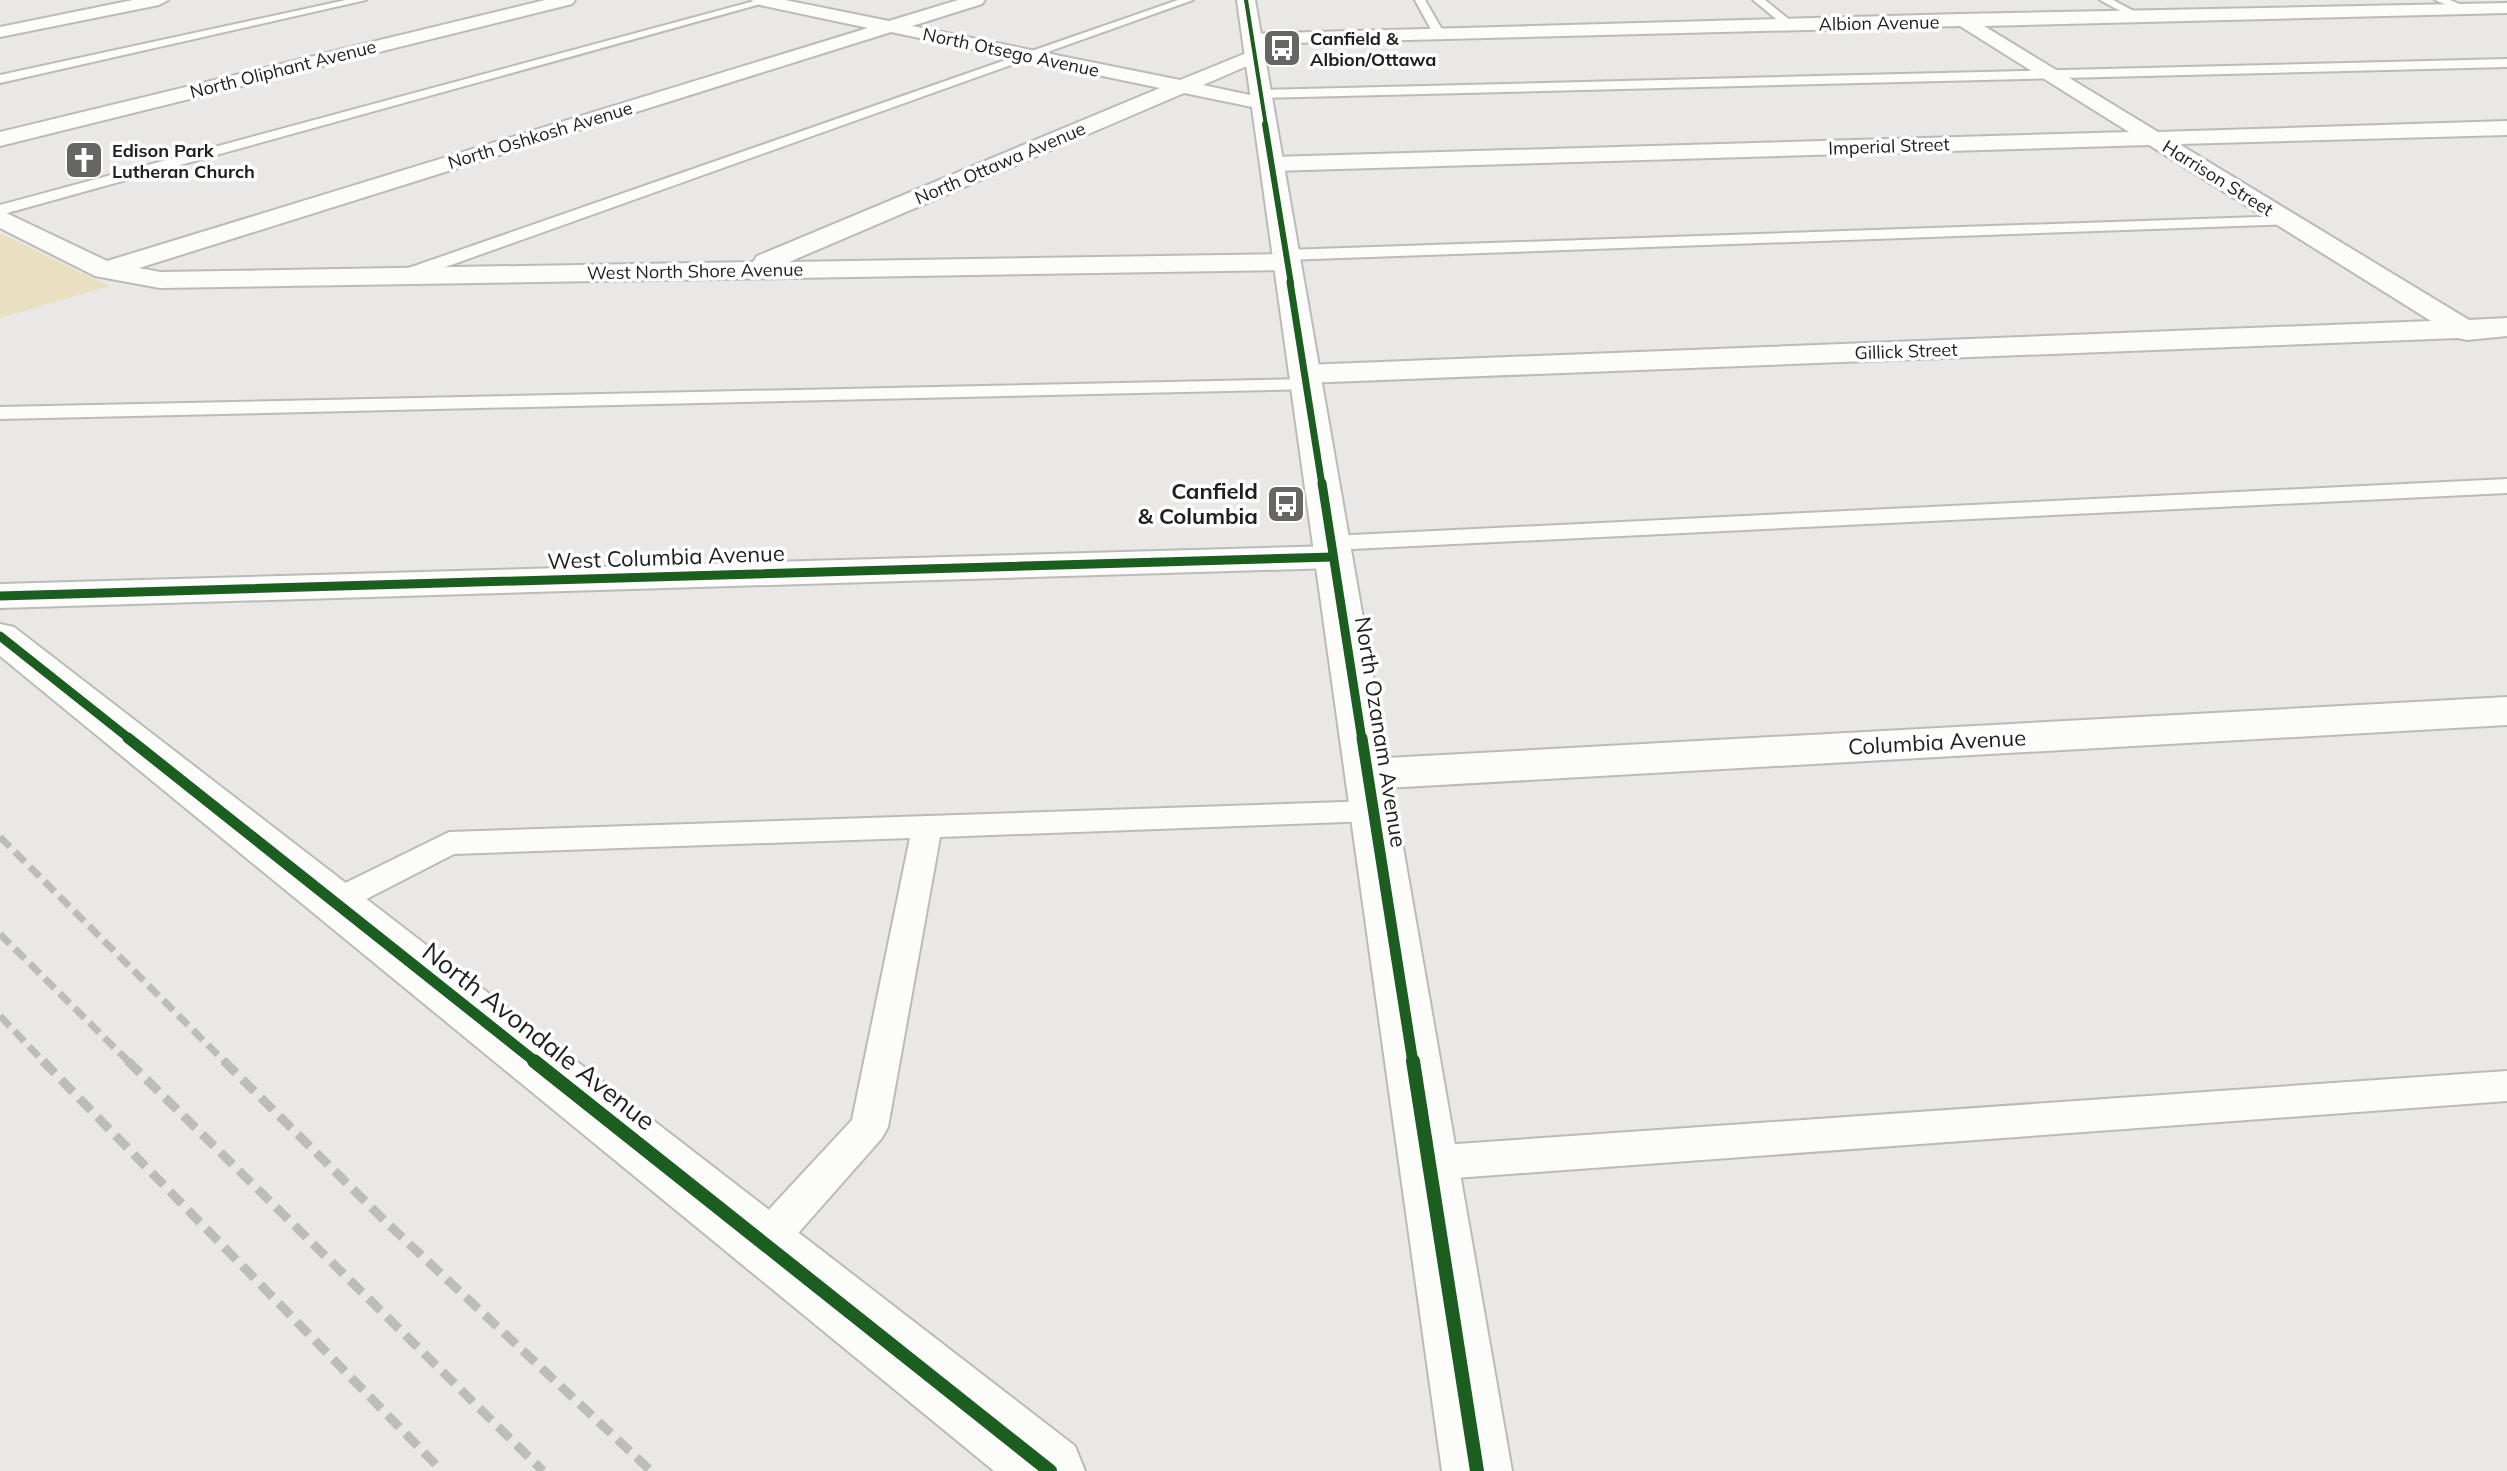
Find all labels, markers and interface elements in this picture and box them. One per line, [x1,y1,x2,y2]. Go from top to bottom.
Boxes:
street label: Albion Avenue [1818,10,1940,36]
street label: North Otsego Avenue [921,22,1101,82]
bus stop icon: Canfield & Albion/Ottawa [1261,27,1303,69]
place label: Canfield & Albion/Ottawa [1310,27,1436,71]
street label: North Oliphant Avenue [187,35,379,103]
street label: North Oshkosh Avenue [445,96,635,174]
street label: North Ottawa Avenue [911,117,1089,209]
street label: Imperial Street [1828,132,1950,160]
street label: Harrison Street [2158,135,2278,221]
church icon: Edison Park Lutheran Church [63,139,105,181]
place label: Edison Park Lutheran Church [112,139,255,183]
street label: West North Shore Avenue [587,258,803,284]
street label: Gillick Street [1854,338,1958,364]
place label: Canfield & Columbia [1138,477,1258,530]
bus stop icon: Canfield & Columbia [1265,483,1307,525]
street label: West Columbia Avenue [547,539,785,575]
street label: North Ozanam Avenue [1349,615,1413,849]
street label: Columbia Avenue [1847,723,2027,761]
street label: North Avondale Avenue [416,935,662,1137]

